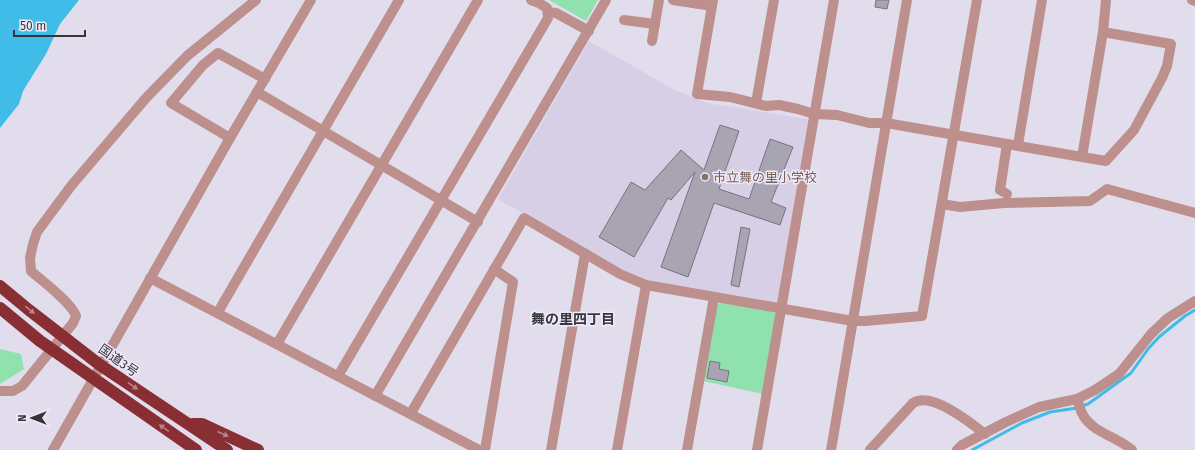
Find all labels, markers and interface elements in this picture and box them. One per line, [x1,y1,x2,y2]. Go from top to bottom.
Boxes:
scale bar [14,12,85,38]
text: 50 m [20,19,46,33]
place label: 市立舞の里小学校 [713,170,817,185]
marker: 市立舞の里小学校 [700,172,710,182]
one-way arrow [25,306,35,315]
district label: 舞の里四丁目 [531,311,615,328]
street label: 国道3号 [96,341,142,380]
one-way arrow [128,382,138,390]
north arrow [12,398,52,438]
text: N [16,414,29,422]
one-way arrow [159,424,170,432]
one-way arrow [217,431,229,437]

